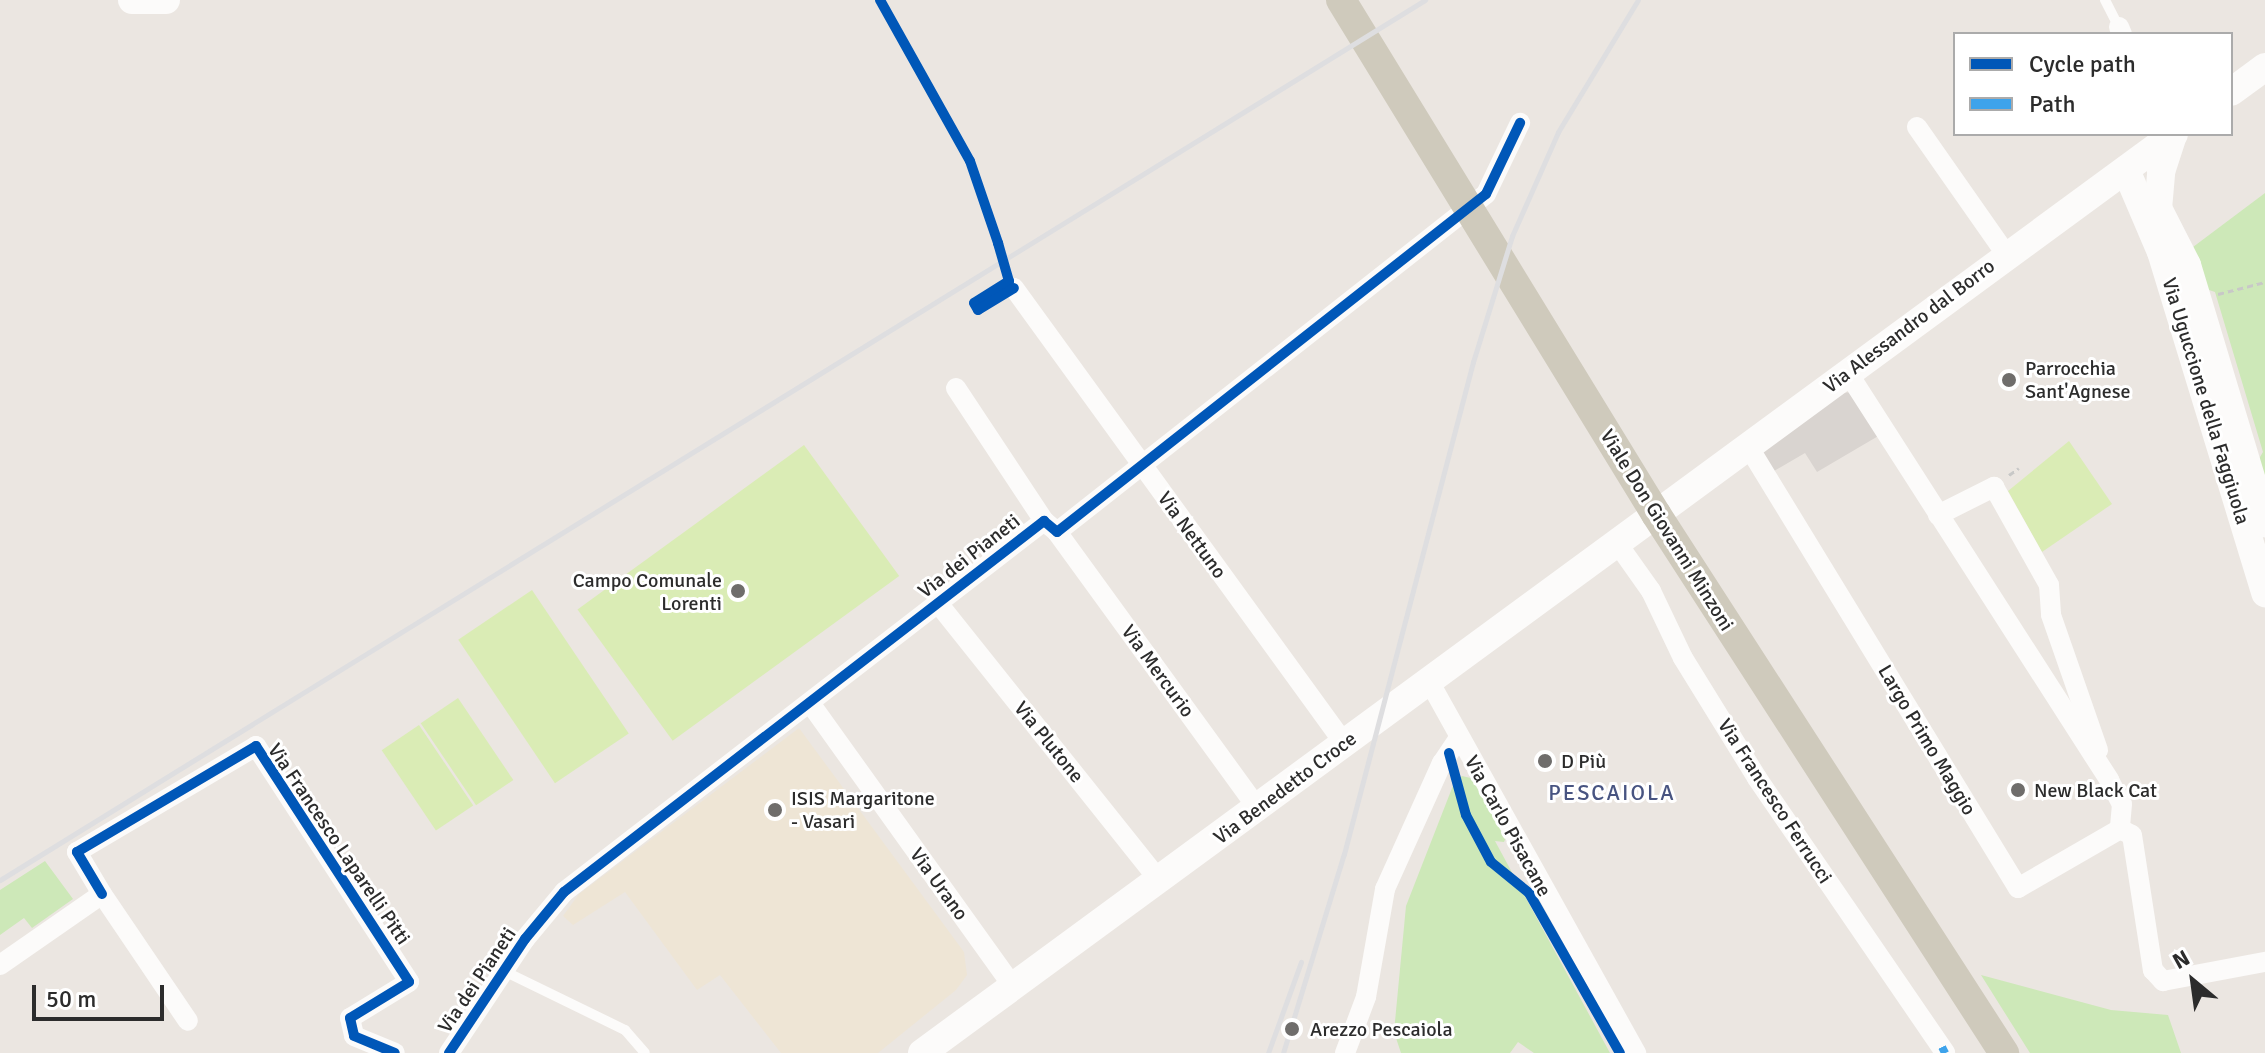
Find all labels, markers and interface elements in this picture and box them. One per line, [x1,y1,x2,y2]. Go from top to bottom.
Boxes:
legend [1953,32,2233,136]
text: Cycle path [2029,49,2136,79]
text: Path [2029,89,2075,119]
street label: Via Alessandro dal Borro [1819,254,1999,398]
street label: Via Uguccione della Faggiuola [2157,275,2255,527]
place label: Parrocchia Sant'Agnese [2025,356,2131,403]
marker: Parrocchia Sant'Agnese [2000,371,2018,389]
street label: Viale Don Giovanni Minzoni [1595,425,1739,635]
street label: Via Nettuno [1153,487,1231,583]
street label: Via dei Pianeti [913,509,1025,603]
place label: Campo Comunale Lorenti [573,568,722,615]
marker: Campo Comunale Lorenti [729,582,747,600]
street label: Via Mercurio [1116,620,1200,722]
street label: Largo Primo Maggio [1873,661,1981,819]
street label: Via Plutone [1009,697,1089,787]
street label: Via Francesco Ferrucci [1713,714,1837,888]
street label: Via Benedetto Croce [1209,727,1361,849]
street label: Via Francesco Laparelli Pitti [263,739,415,949]
place label: D Più [1561,749,1606,773]
street label: Via Carlo Pisacane [1459,751,1557,901]
marker: D Più [1536,752,1554,770]
place label: New Black Cat [2034,778,2157,802]
district label: PESCAIOLA [1548,780,1676,806]
marker: New Black Cat [2009,781,2027,799]
place label: ISIS Margaritone - Vasari [791,786,935,833]
marker: ISIS Margaritone - Vasari [766,801,784,819]
street label: Via Urano [905,843,973,925]
street label: Via dei Pianeti [433,923,521,1037]
north arrow [2153,941,2233,1021]
text: N [2168,944,2194,975]
scale bar [36,969,168,1019]
text: 50 m [46,984,96,1014]
place label: Arezzo Pescaiola [1310,1017,1453,1041]
marker: Arezzo Pescaiola [1281,1018,1303,1040]

